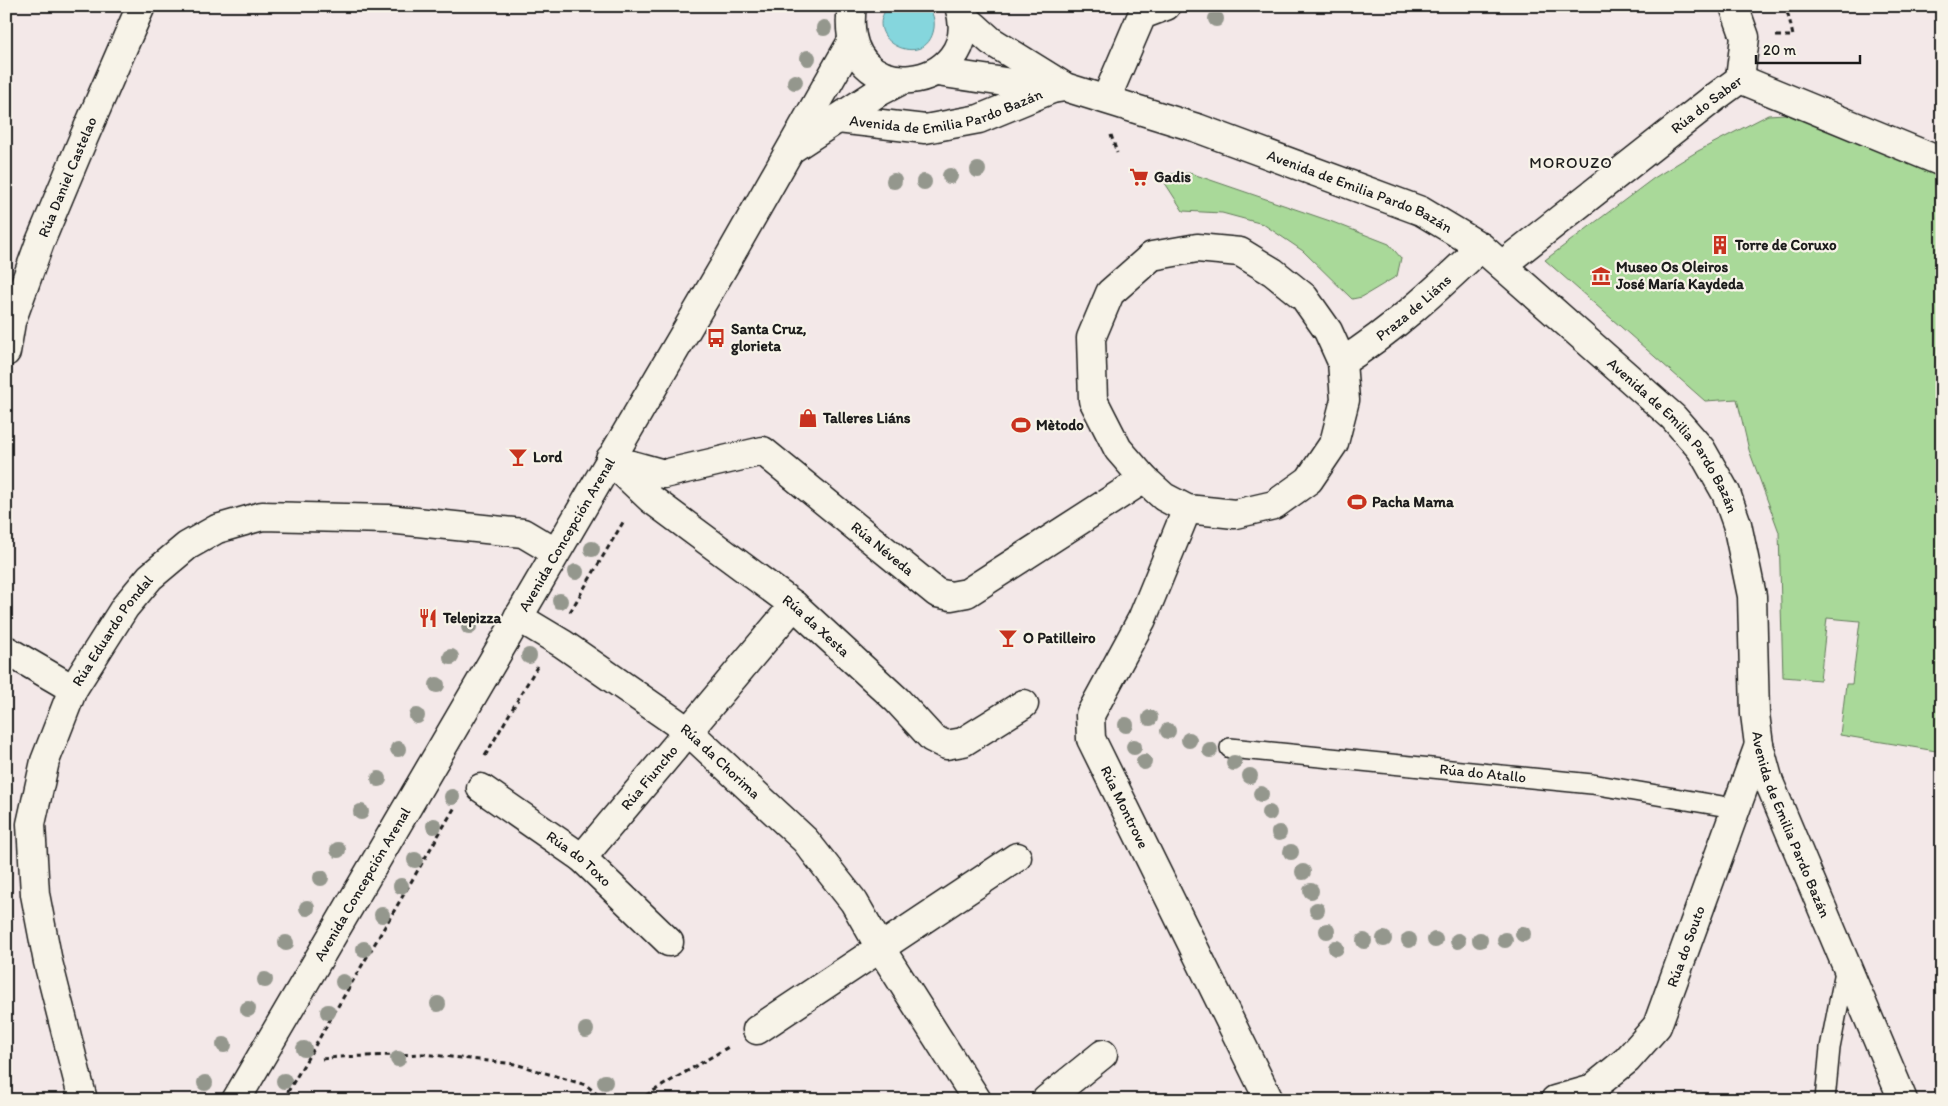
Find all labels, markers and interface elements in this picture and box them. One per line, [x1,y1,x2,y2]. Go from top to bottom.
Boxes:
scale bar [1756,32,1859,64]
text: 20 m [1763,41,1797,59]
street label: Rúa do Saber [1667,71,1746,137]
street label: Avenida de Emilia Pardo Bazán [849,85,1046,138]
street label: Rúa Daniel Castelao [34,114,101,240]
street label: Avenida de Emilia Pardo Bazán [1265,146,1456,237]
district label: MOROUZO [1529,153,1613,172]
supermarket icon: Gadis [1128,166,1150,188]
place label: Gadis [1154,168,1191,186]
building icon: Torre de Coruxo [1709,234,1731,256]
place label: Torre de Coruxo [1734,236,1837,254]
place label: Museo Os Oleiros José María Kaydeda [1615,258,1744,294]
museum icon: Museo Os Oleiros José María Kaydeda [1590,265,1612,287]
street label: Praza de Liáns [1372,270,1455,345]
place label: Santa Cruz, glorieta [731,320,807,356]
bus stop icon: Santa Cruz, glorieta [705,327,727,349]
street label: Avenida de Emilia Pardo Bazán [1603,354,1742,516]
shop icon: Talleres Liáns [797,407,819,429]
place label: Talleres Liáns [822,409,911,427]
sports icon: Mètodo [1010,414,1032,436]
place label: Mètodo [1036,416,1084,434]
bar icon: Lord [507,446,529,468]
place label: Lord [533,448,563,466]
street label: Avenida Concepción Arenal [515,454,619,615]
sports icon: Pacha Mama [1346,491,1368,513]
place label: Pacha Mama [1372,493,1454,511]
street label: Rúa Néveda [848,518,918,580]
street label: Rúa Eduardo Pondal [68,571,157,690]
street label: Rúa da Xesta [779,591,854,661]
restaurant icon: Telepizza [417,607,439,629]
place label: Telepizza [442,609,502,628]
bar icon: O Patilleiro [997,627,1019,649]
place label: O Patilleiro [1023,629,1096,647]
street label: Rúa da Chorima [677,720,764,803]
street label: Avenida de Emilia Pardo Bazán [1748,730,1834,921]
street label: Rúa Fiuncho [617,741,682,814]
street label: Rúa do Atallo [1439,760,1527,786]
street label: Rúa Montrove [1097,763,1153,852]
street label: Avenida Concepción Arenal [310,803,415,964]
street label: Rúa do Toxo [543,827,615,890]
street label: Rúa do Souto [1663,903,1709,990]

